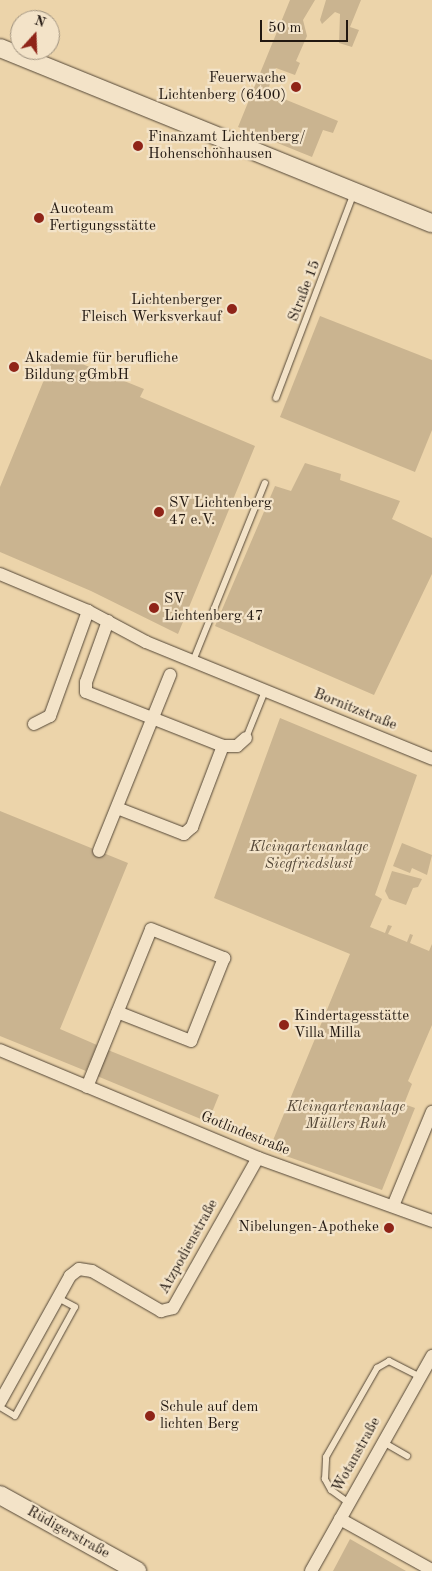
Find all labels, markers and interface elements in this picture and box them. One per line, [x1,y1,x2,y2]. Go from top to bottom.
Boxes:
north arrow [10,10,60,60]
scale bar [262,10,350,42]
text: N [32,13,47,30]
text: 50 m [268,21,302,36]
place label: Feuerwache Lichtenberg (6400) [158,69,286,104]
marker: Feuerwache Lichtenberg (6400) [290,81,302,93]
place label: Finanzamt Lichtenberg/ Hohenschönhausen [148,128,306,163]
marker: Finanzamt Lichtenberg/ Hohenschönhausen [132,140,144,152]
place label: Aucoteam Fertigungsstätte [49,200,156,235]
marker: Aucoteam Fertigungsstätte [33,212,45,224]
street label: Straße 15 [285,258,325,324]
place label: Lichtenberger Fleisch Werksverkauf [81,291,222,326]
marker: Lichtenberger Fleisch Werksverkauf [226,303,238,315]
place label: Akademie für berufliche Bildung gGmbH [24,349,178,384]
marker: Akademie für berufliche Bildung gGmbH [8,361,20,373]
place label: SV Lichtenberg 47 e.V. [169,494,272,529]
marker: SV Lichtenberg 47 e.V. [153,506,165,518]
place label: SV Lichtenberg 47 [164,590,263,625]
marker: SV Lichtenberg 47 [148,602,160,614]
street label: Bornitzstraße [311,685,399,735]
park label: Kleingartenanlage Siegfriedslust [249,838,369,873]
place label: Kindertagesstätte Villa Milla [294,1007,409,1042]
marker: Kindertagesstätte Villa Milla [278,1019,290,1031]
park label: Kleingartenanlage Müllers Ruh [286,1098,406,1133]
street label: Gotlindestraße [198,1108,292,1160]
street label: Atzpodienstraße [156,1196,222,1298]
place label: Nibelungen-Apotheke [238,1219,379,1237]
marker: Nibelungen-Apotheke [383,1222,395,1234]
place label: Schule auf dem lichten Berg [160,1398,258,1433]
marker: Schule auf dem lichten Berg [144,1410,156,1422]
street label: Wotanstraße [329,1414,385,1496]
street label: Rüdigerstraße [23,1503,113,1563]

